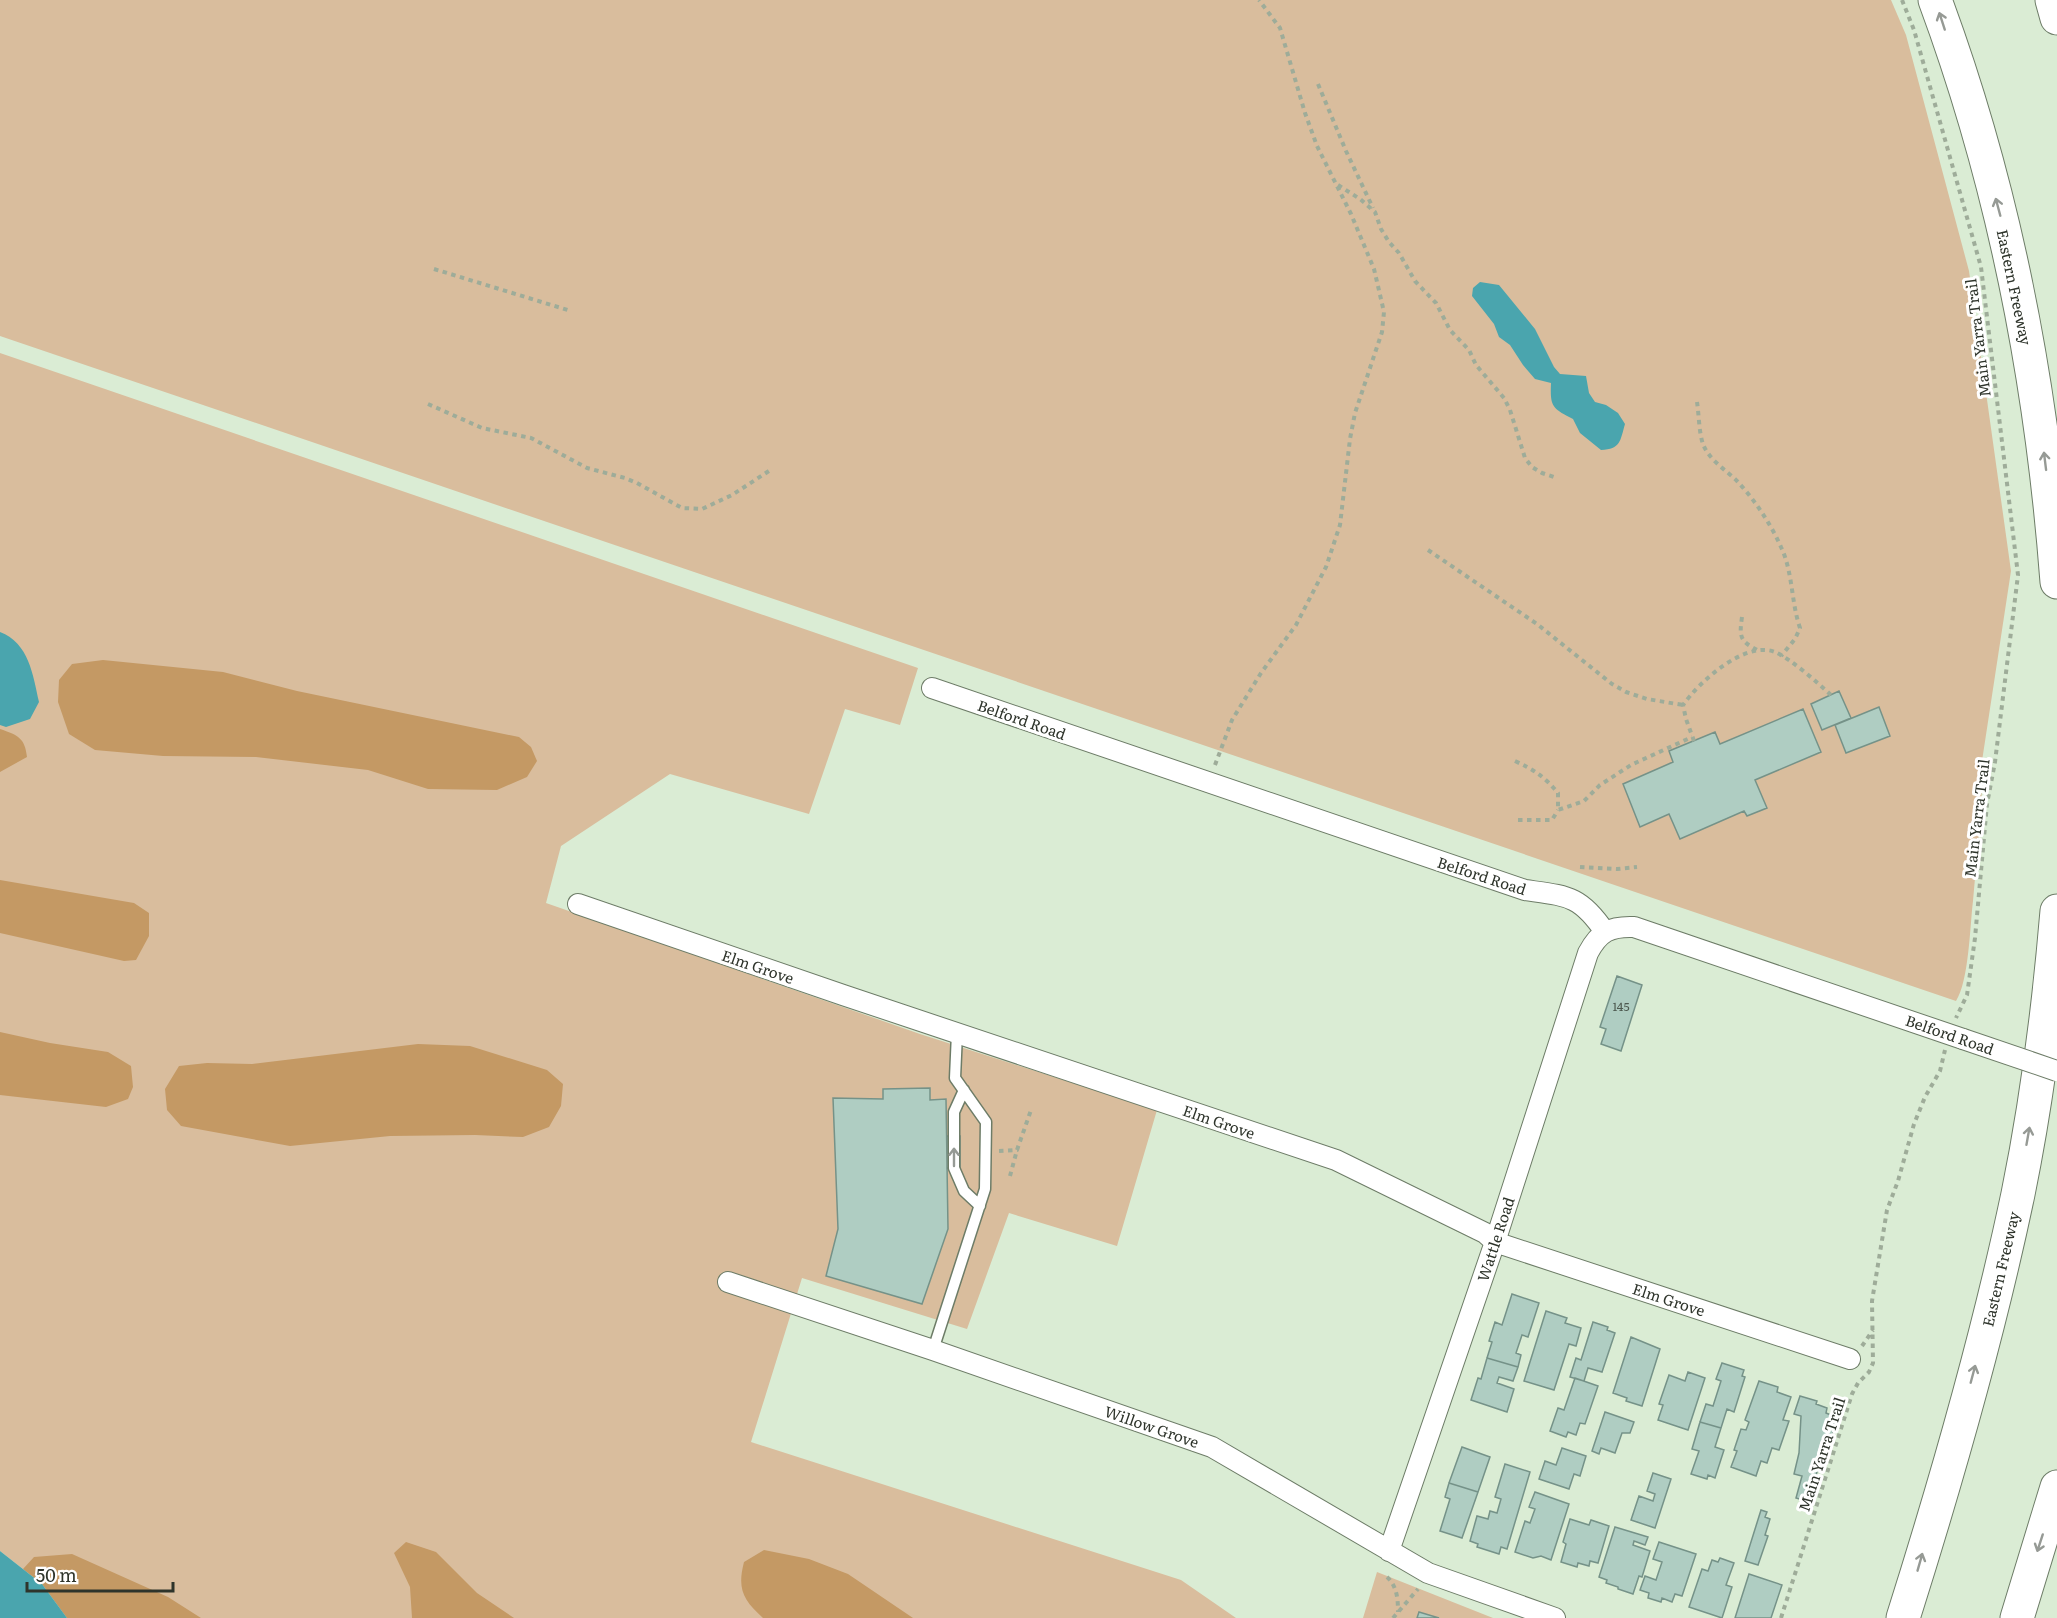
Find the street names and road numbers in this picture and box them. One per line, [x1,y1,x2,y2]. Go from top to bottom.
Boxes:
street label: Eastern Freeway [1992,227,2039,347]
street label: Main Yarra Trail [1958,277,1996,399]
street label: Belford Road [975,693,1069,745]
street label: Main Yarra Trail [1957,757,1995,879]
street label: Belford Road [1435,850,1529,900]
street label: Elm Grove [719,943,797,989]
street label: Belford Road [1903,1008,1997,1060]
street label: Elm Grove [1180,1098,1258,1144]
street label: Wattle Road [1470,1194,1520,1284]
street label: Eastern Freeway [1976,1209,2025,1329]
street label: Elm Grove [1630,1276,1708,1322]
street label: Main Yarra Trail [1792,1394,1850,1514]
street label: Willow Grove [1102,1399,1203,1453]

